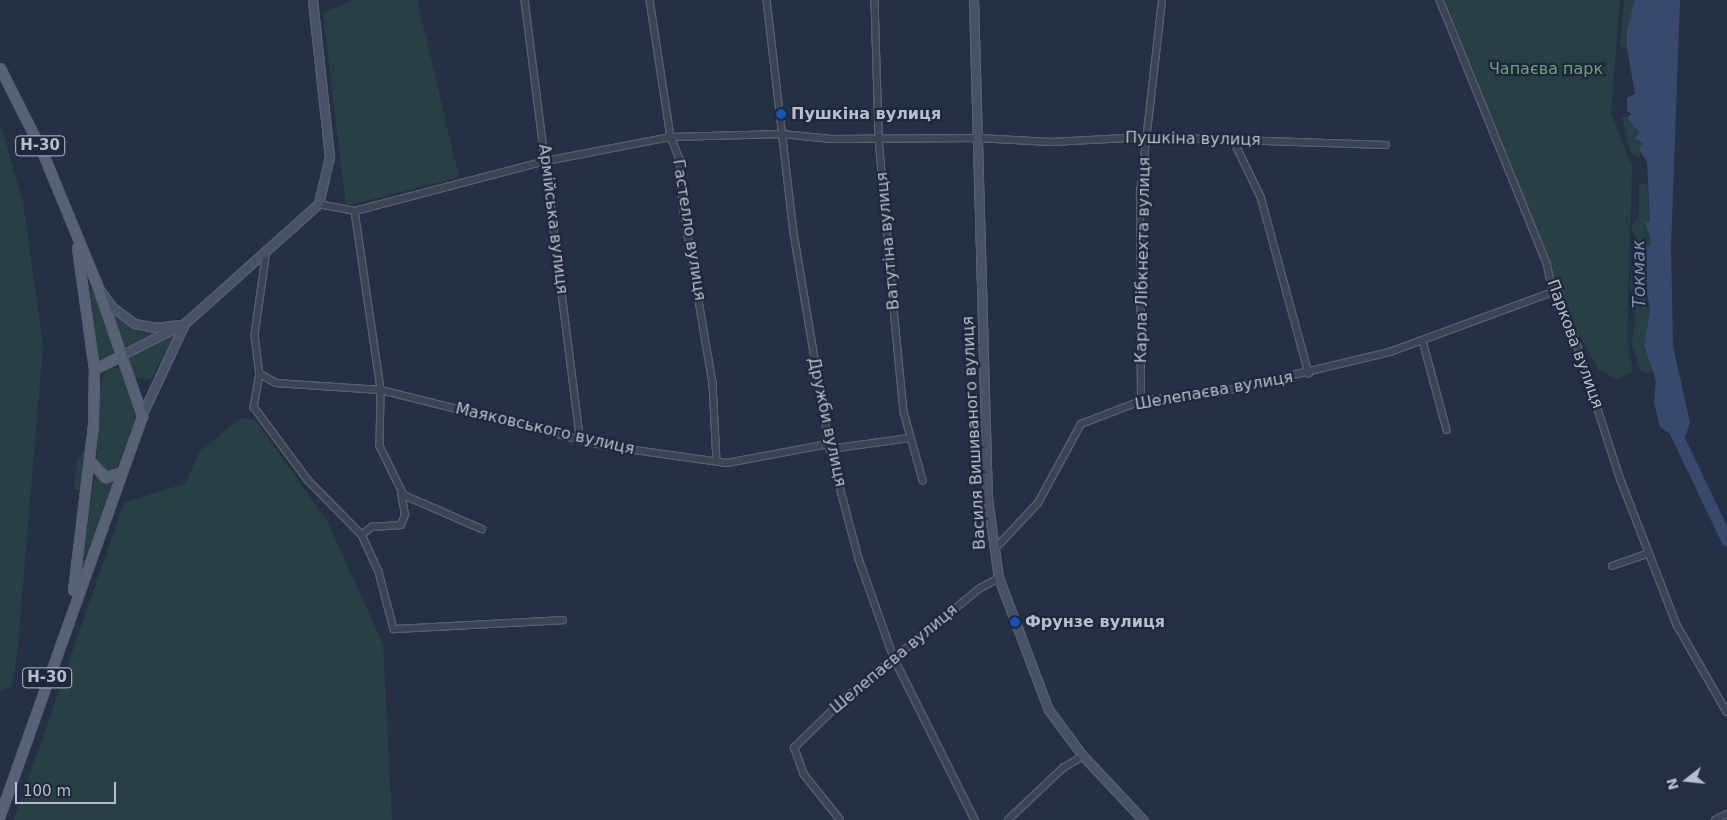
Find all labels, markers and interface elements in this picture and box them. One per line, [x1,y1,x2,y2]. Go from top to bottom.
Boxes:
park label: Чапаєва парк [1489,59,1603,79]
place label: Пушкіна вулиця [791,104,941,124]
marker: Пушкіна вулиця [775,108,787,120]
street label: Пушкіна вулиця [1125,128,1261,150]
road number: Н-30 [15,134,65,158]
street label: Армійська вулиця [534,143,572,295]
street label: Карла Лібкнехта вулиця [1132,157,1154,363]
street label: Гастелло вулиця [668,158,710,302]
street label: Ватутіна вулиця [872,171,904,311]
water label: Токмак [1628,240,1650,308]
street label: Паркова вулиця [1543,277,1607,411]
street label: Василя Вишиваного вулиця [958,316,990,550]
street label: Дружби вулиця [804,355,850,489]
street label: Шелепаєва вулиця [1133,368,1295,414]
street label: Маяковського вулиця [454,399,636,459]
street label: Шелепаєва вулиця [826,600,962,718]
place label: Фрунзе вулиця [1025,612,1165,632]
marker: Фрунзе вулиця [1009,616,1021,628]
road number: Н-30 [22,666,72,690]
north arrow [1662,755,1712,805]
scale bar [18,772,119,804]
text: N [1663,776,1682,792]
text: 100 m [23,782,71,800]

